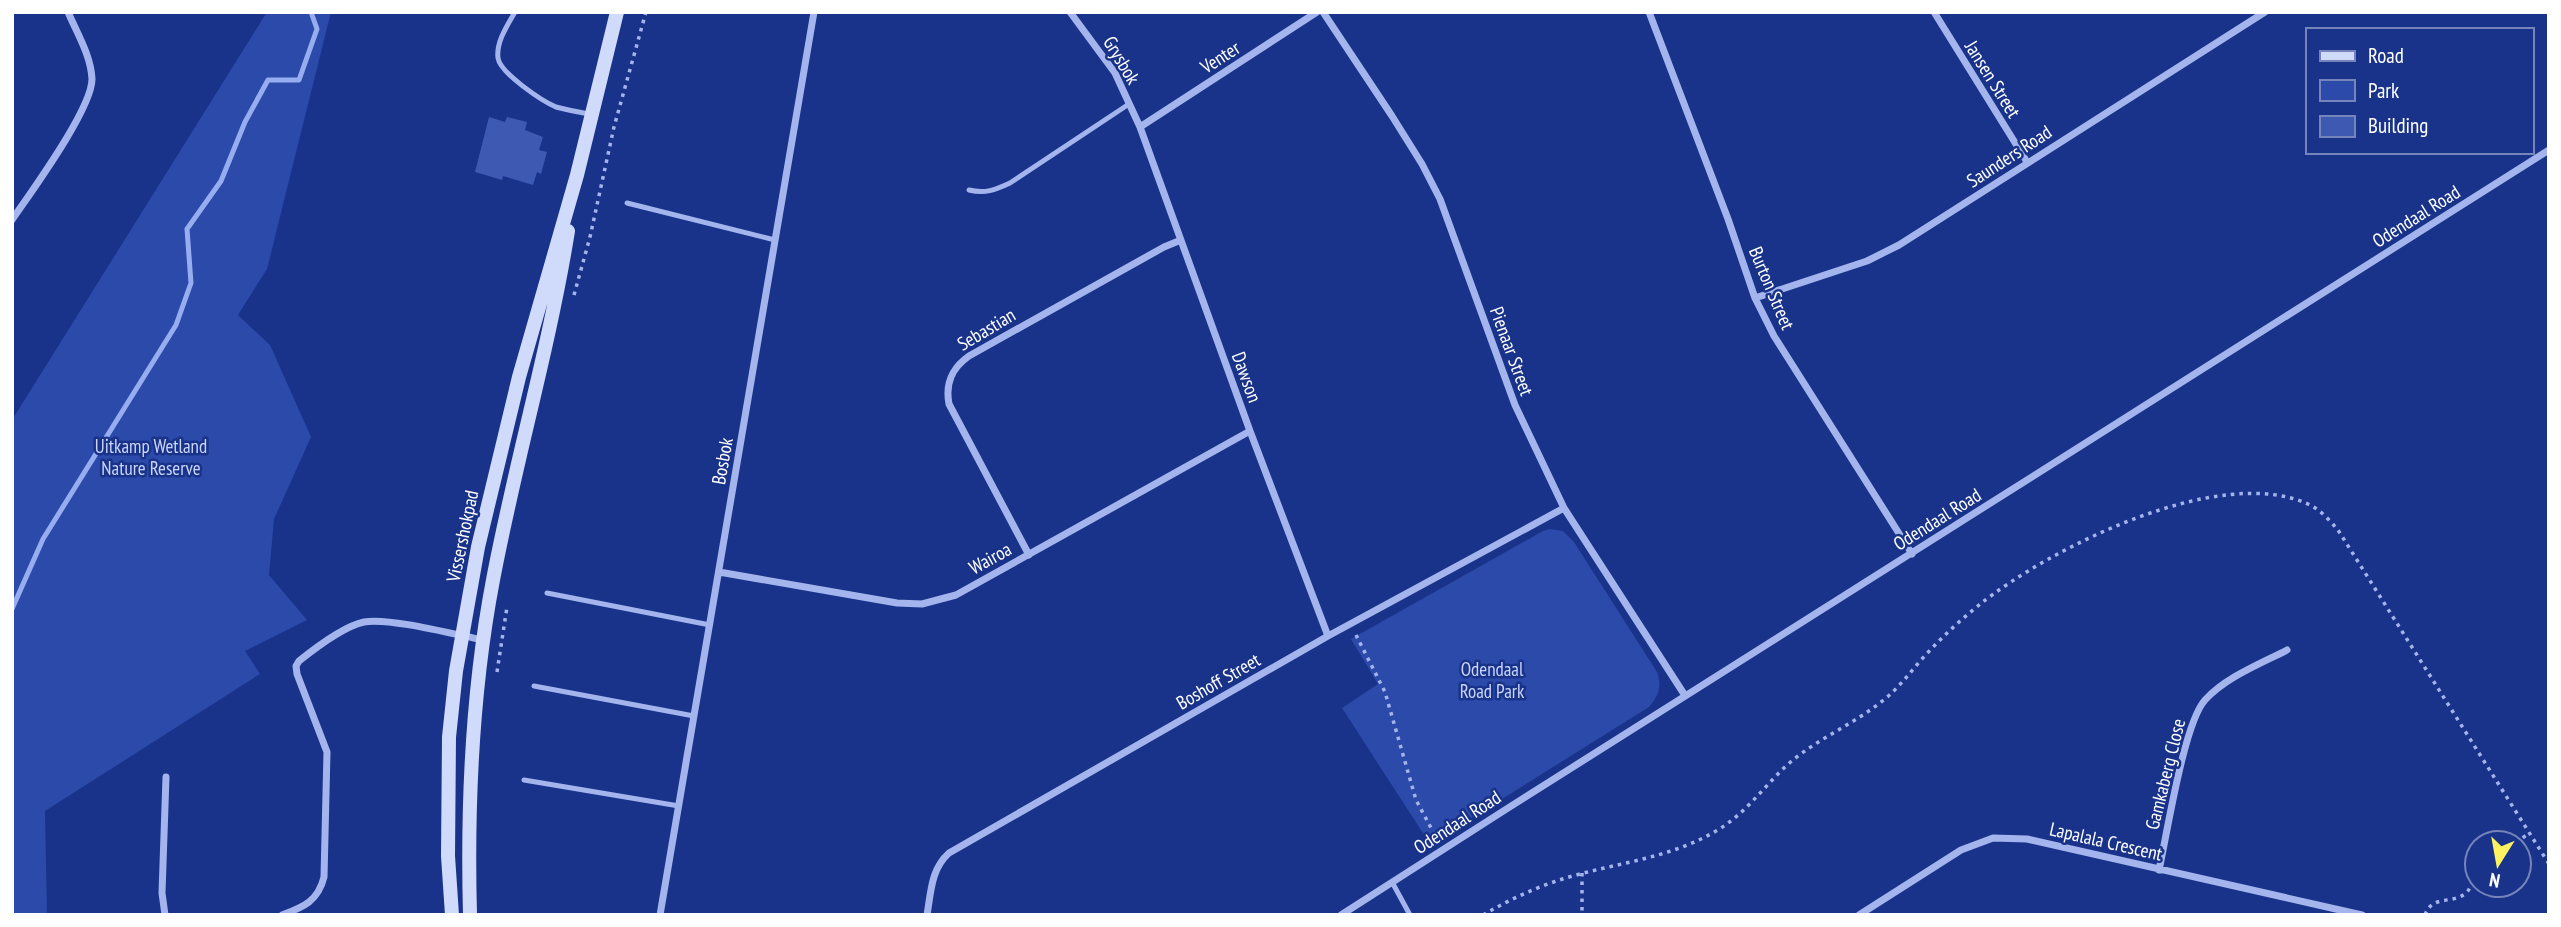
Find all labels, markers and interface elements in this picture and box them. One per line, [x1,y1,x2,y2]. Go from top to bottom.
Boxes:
legend [2306,28,2533,154]
street label: Grysbok [1098,32,1146,89]
street label: Venter [1195,35,1245,79]
street label: Jansen Street [1959,35,2027,123]
text: Road [2368,42,2404,69]
text: Park [2368,77,2399,104]
text: Building [2368,112,2428,139]
street label: Saunders Road [1962,120,2056,192]
street label: Odendaal Road [2368,180,2464,252]
street label: Burton Street [1744,243,1801,334]
street label: Sebastian [953,302,1019,356]
street label: Pienaar Street [1485,303,1539,399]
street label: Dawson [1227,349,1267,405]
park label: Uitkamp Wetland Nature Reserve [95,434,207,480]
street label: Bosbok [706,435,738,486]
street label: Odendaal Road [1889,483,1985,555]
street label: Vissershokpad [440,488,483,585]
street label: Wairoa [965,537,1015,579]
street label: Boshoff Street [1172,647,1265,715]
park label: Odendaal Road Park [1460,657,1525,703]
street label: Gamkaberg Close [2140,716,2190,832]
street label: Odendaal Road [1409,785,1505,859]
street label: Lapalala Crescent [2047,816,2165,866]
north arrow [2463,829,2533,899]
text: N [2487,868,2502,893]

